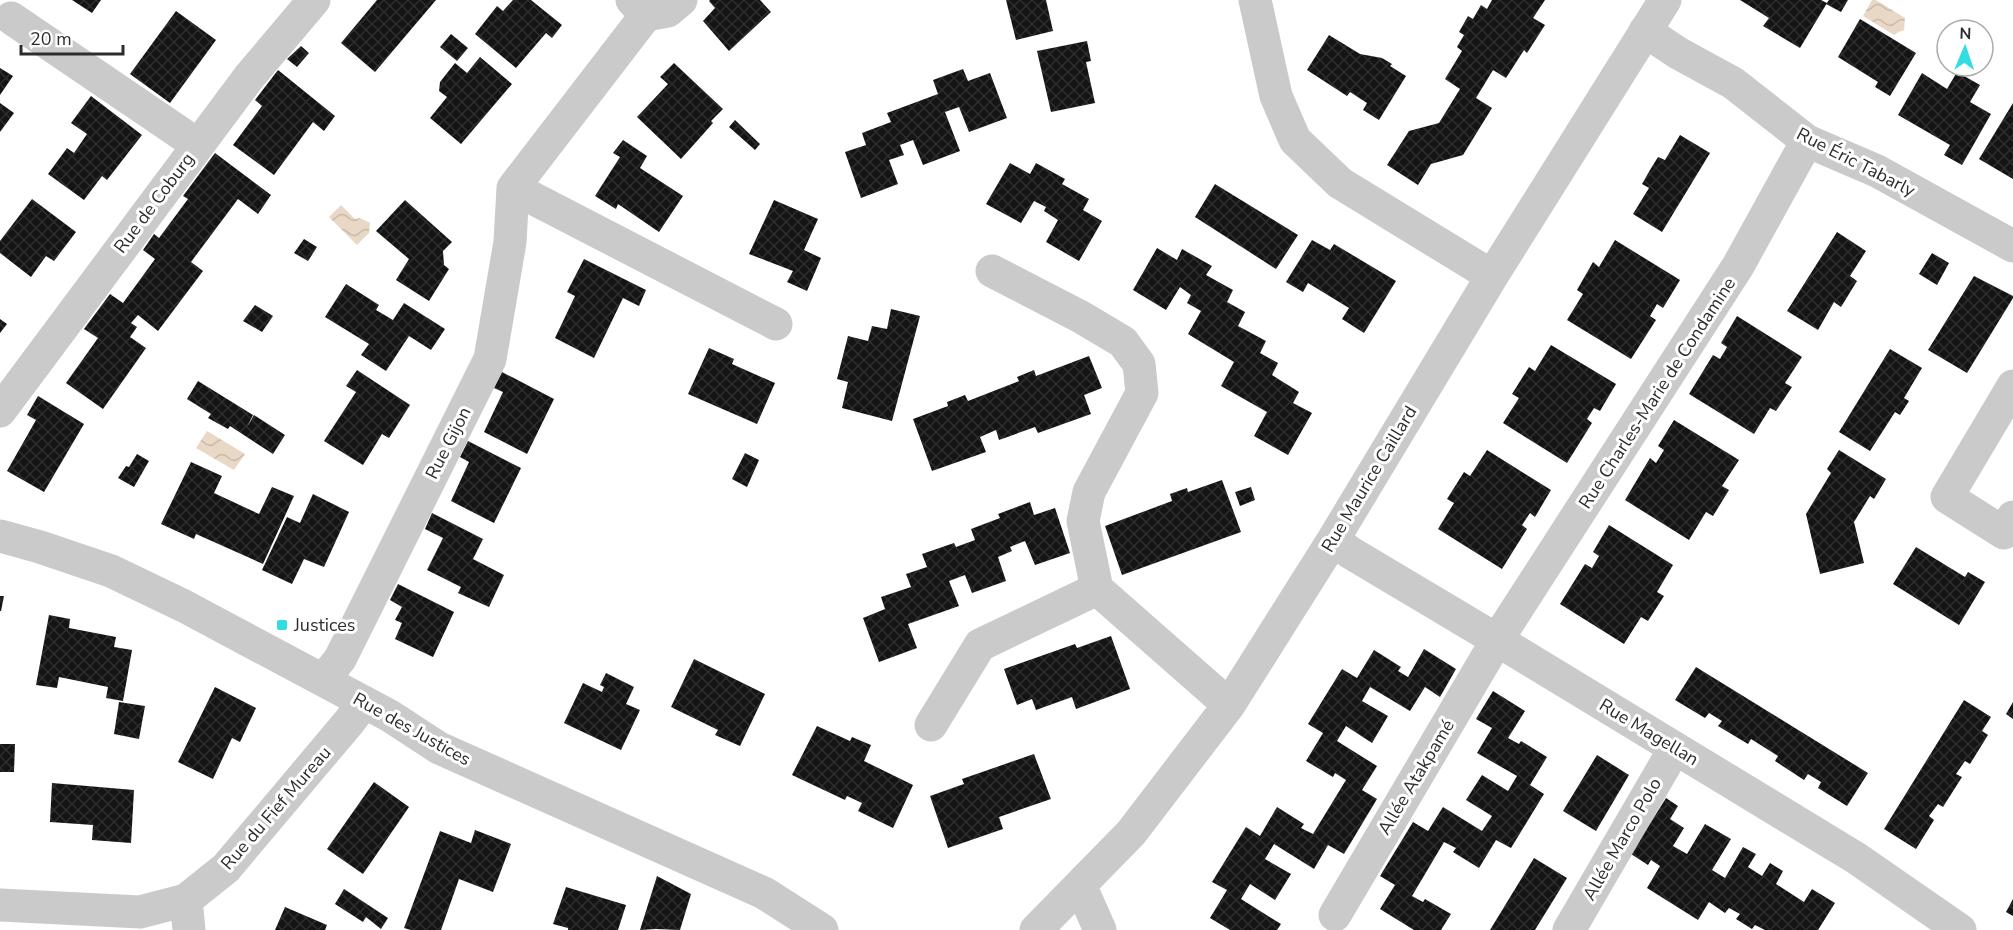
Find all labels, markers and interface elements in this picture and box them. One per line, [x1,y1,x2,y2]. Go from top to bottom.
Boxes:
scale bar [21,18,123,56]
north arrow [1935,18,1995,78]
text: N [1959,23,1972,45]
text: 20 m [30,27,72,51]
street label: Rue Éric Tabarly [1793,122,1920,203]
street label: Rue de Coburg [108,148,200,258]
street label: Rue Charles-Marie de Condamine [1573,273,1741,513]
street label: Rue Maurice Caillard [1316,401,1422,557]
street label: Rue Gijon [420,403,476,483]
place label: Justices [293,613,355,637]
marker: Justices [275,618,289,632]
street label: Rue des Justices [349,687,475,771]
street label: Rue Magellan [1595,693,1703,771]
street label: Allée Atakpamé [1372,715,1460,839]
street label: Rue du Fief Mureau [215,741,337,875]
street label: Allée Marco Polo [1577,773,1667,905]

